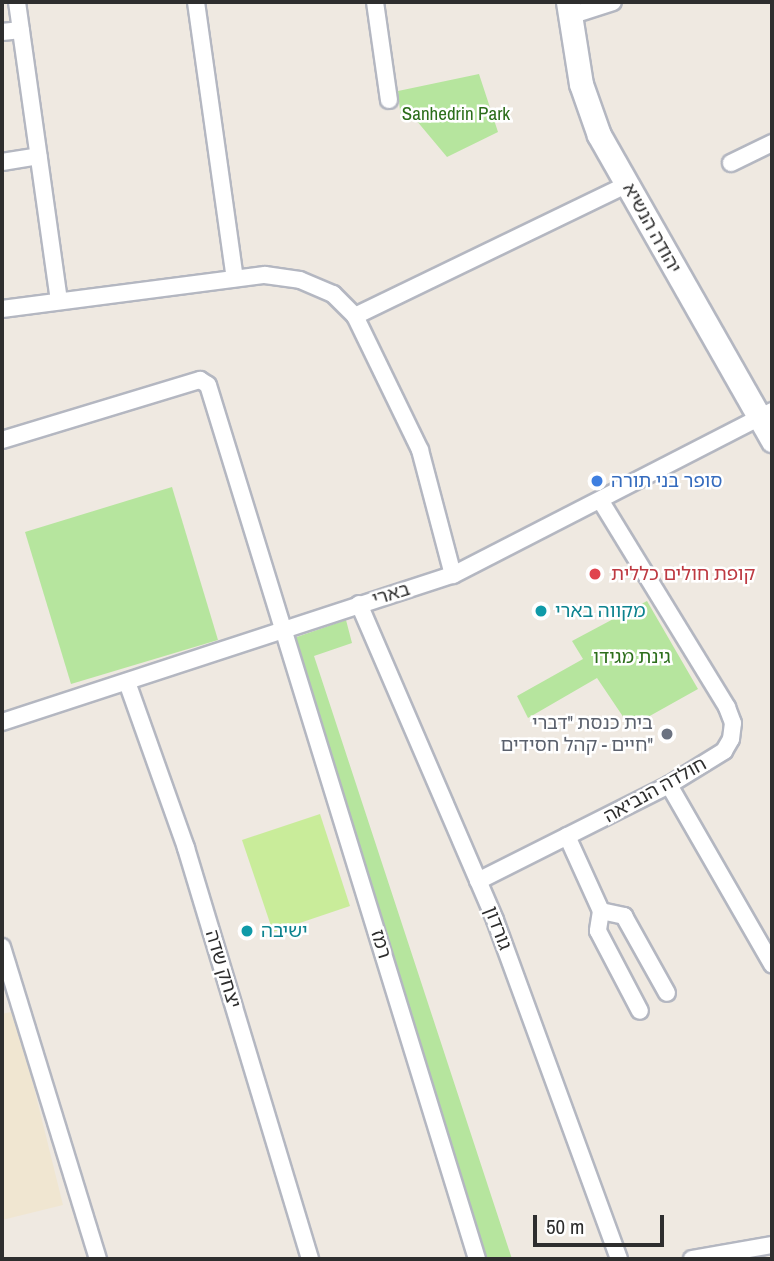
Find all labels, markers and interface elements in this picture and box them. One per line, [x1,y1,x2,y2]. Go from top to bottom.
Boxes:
park label: Sanhedrin Park [402,103,510,125]
street label: יהודה הנשיא [618,179,686,277]
place label: סופר בני תורה [611,470,722,492]
marker: סופר בני תורה [589,473,605,489]
place label: קופת חולים כללית [611,563,755,585]
marker: קופת חולים כללית [585,564,605,584]
street label: בארי [369,577,413,611]
place label: מקווה בארי [555,600,646,622]
marker: מקווה בארי [533,603,549,619]
park label: גינת מגידו [593,646,671,668]
place label: בית כנסת "דברי חיים - קהל חסידים" [501,712,653,756]
marker: בית כנסת "דברי חיים - קהל חסידים" [659,726,675,742]
street label: חולדה הנביאה [600,752,710,828]
street label: גורדון [479,903,517,953]
place label: ישיבה [261,920,308,942]
marker: ישיבה [239,923,255,939]
street label: יצחק שדה [200,927,246,1011]
street label: רמז [366,927,396,961]
scale bar [536,1202,667,1246]
text: 50 m [546,1212,584,1241]

